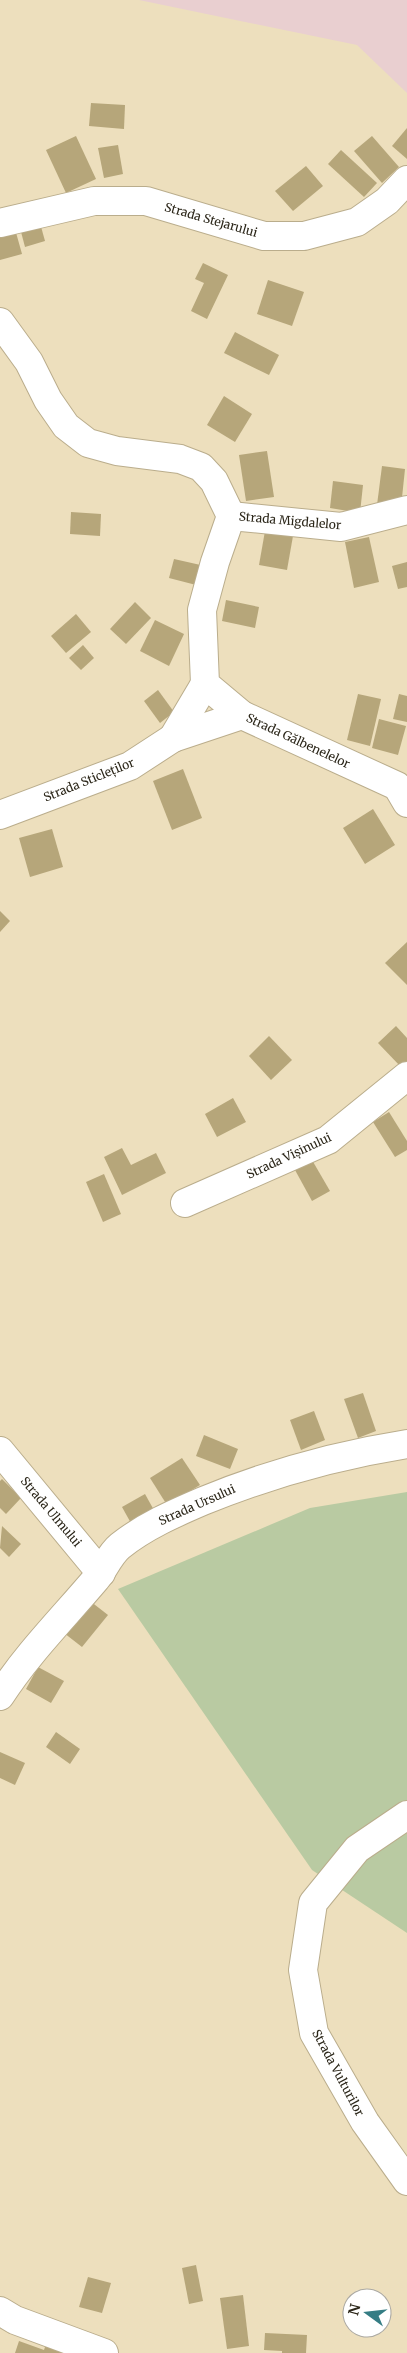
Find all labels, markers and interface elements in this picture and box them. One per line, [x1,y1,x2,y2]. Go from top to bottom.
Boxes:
street label: Strada Stejarului [163,199,259,240]
street label: Strada Migdalelor [238,509,342,533]
street label: Strada Gălbenelelor [244,710,353,771]
street label: Strada Sticleților [41,754,137,805]
street label: Strada Vișinului [244,1129,334,1183]
street label: Strada Ulmului [18,1474,85,1550]
street label: Strada Ursului [156,1481,238,1528]
street label: Strada Vulturilor [309,2027,368,2119]
north arrow [342,2288,392,2338]
text: N [344,2302,365,2317]

